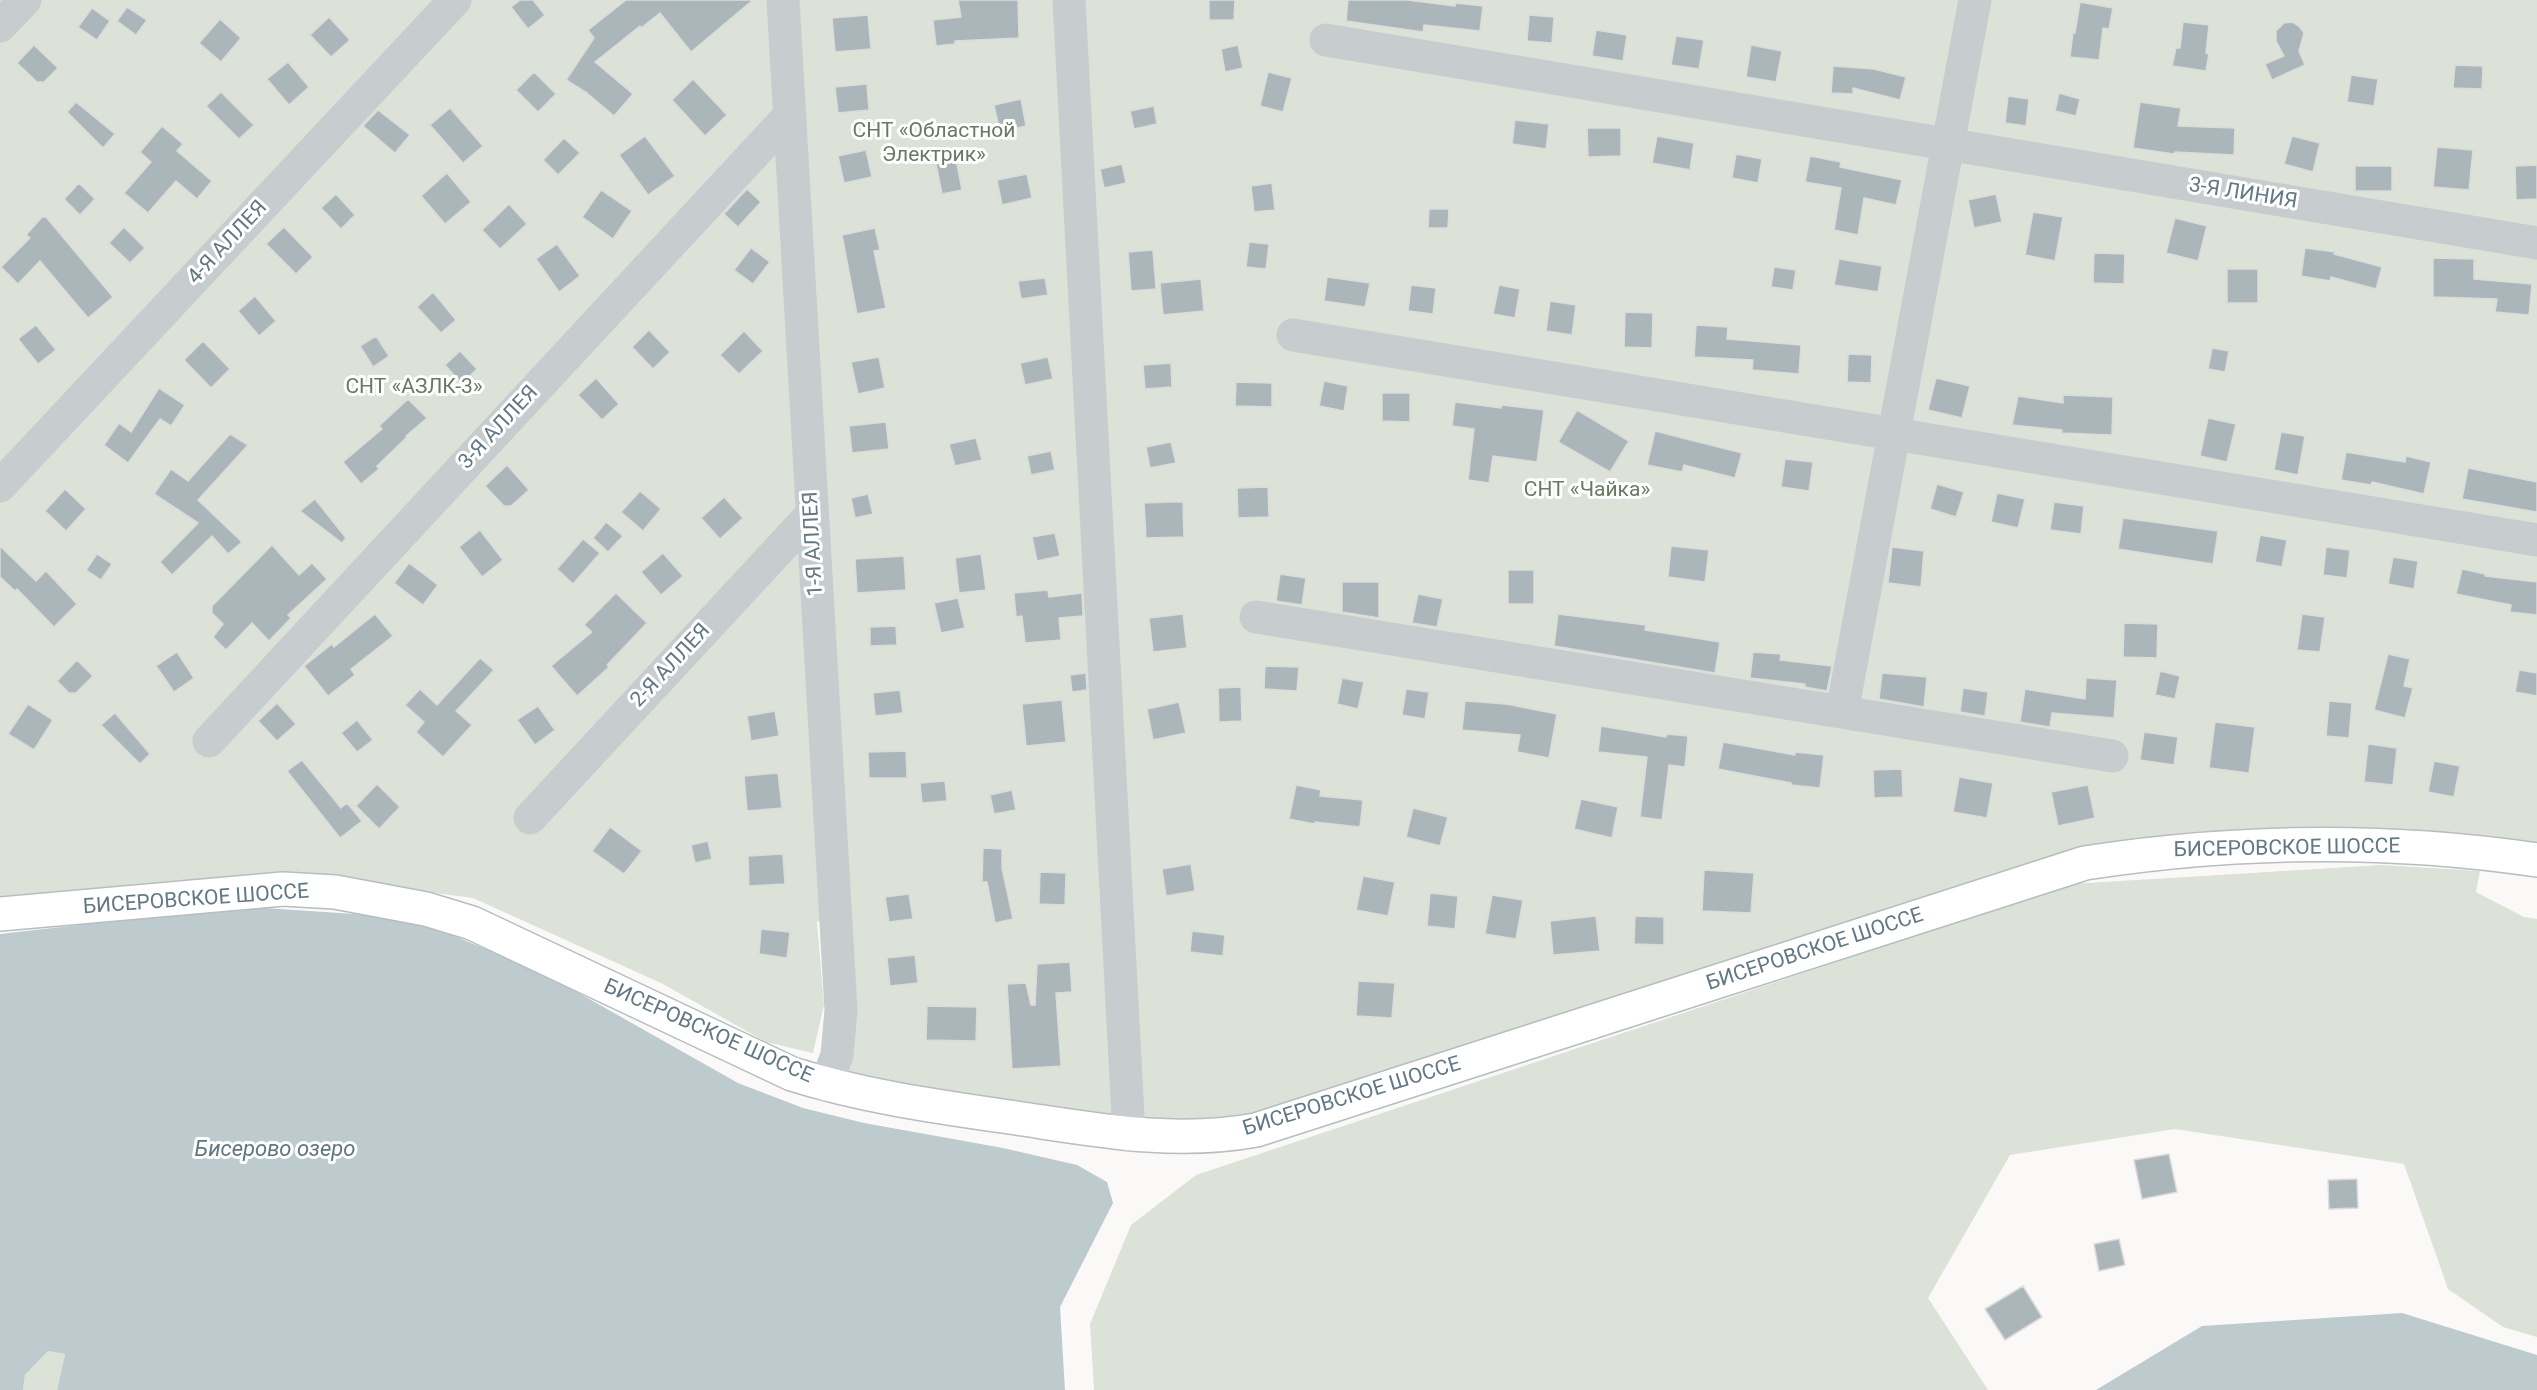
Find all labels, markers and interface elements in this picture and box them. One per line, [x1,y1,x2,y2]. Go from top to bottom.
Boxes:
park label: СНТ «Областной Электрик» [853,119,1015,169]
street label: 3-Я ЛИНИЯ [2187,173,2299,215]
street label: 4-Я АЛЛЕЯ [183,196,273,290]
park label: СНТ «АЗЛК-3» [345,375,483,401]
street label: 3-Я АЛЛЕЯ [454,381,544,475]
park label: СНТ «Чайка» [1524,478,1650,504]
street label: 1-Я АЛЛЕЯ [799,491,829,597]
street label: 2-Я АЛЛЕЯ [626,619,716,713]
street label: БИСЕРОВСКОЕ ШОССЕ [2174,834,2400,864]
street label: БИСЕРОВСКОЕ ШОССЕ [82,880,310,920]
street label: БИСЕРОВСКОЕ ШОССЕ [1703,903,1927,997]
street label: БИСЕРОВСКОЕ ШОССЕ [599,974,817,1090]
street label: БИСЕРОВСКОЕ ШОССЕ [1240,1052,1464,1142]
water label: Бисерово озеро [195,1137,355,1163]

